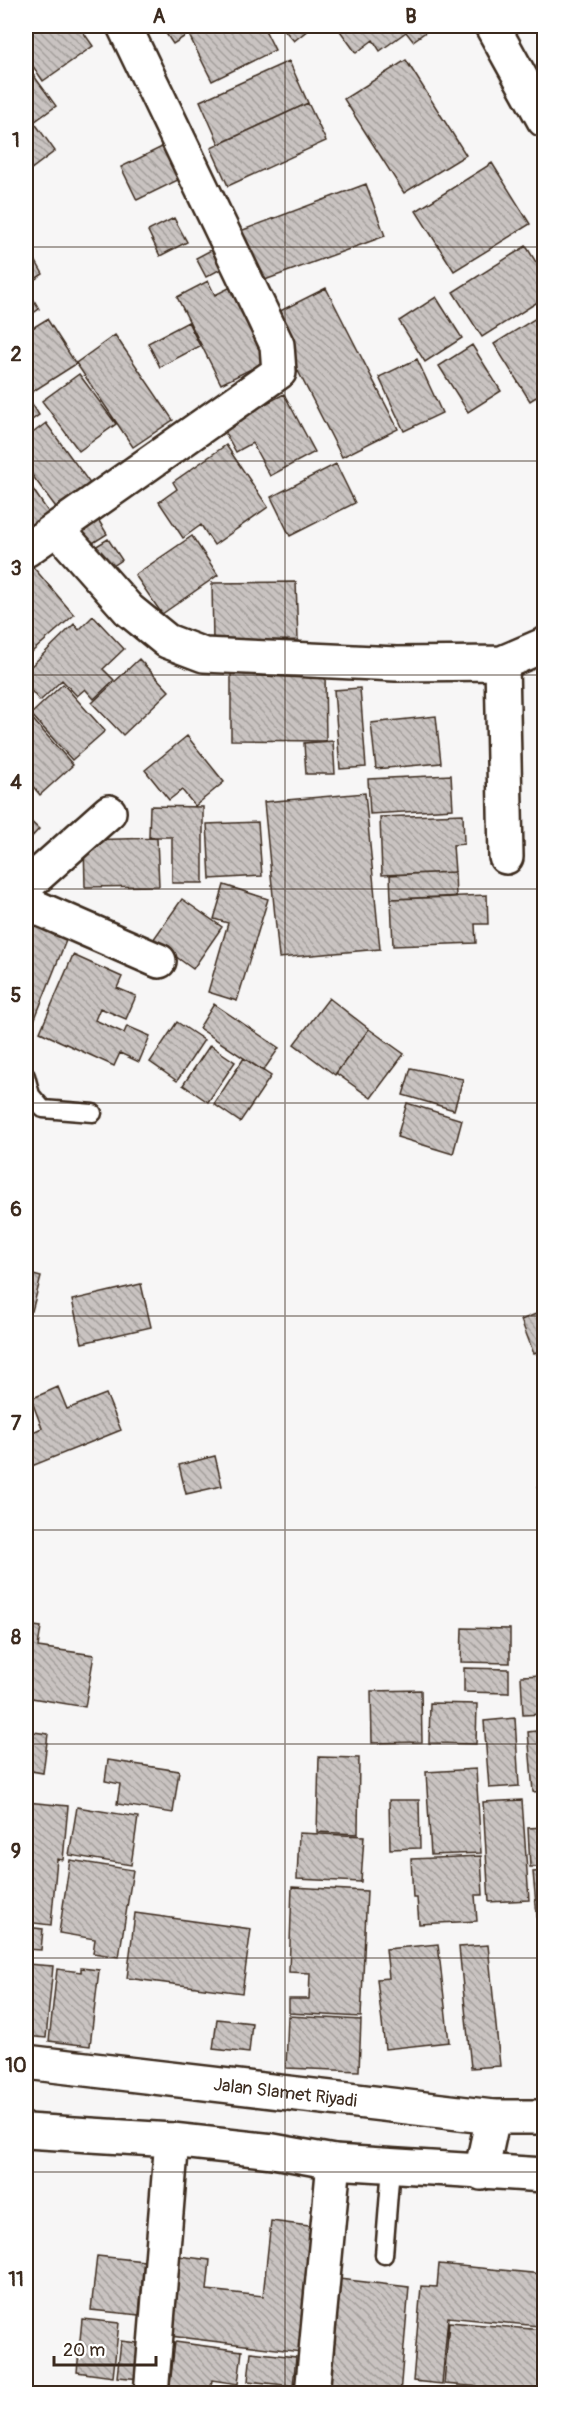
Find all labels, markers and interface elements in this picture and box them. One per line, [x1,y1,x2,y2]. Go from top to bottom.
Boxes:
text: A [153,4,166,29]
text: B [405,4,417,29]
text: 1 [12,128,20,153]
text: 2 [10,342,22,367]
text: 3 [10,556,22,581]
text: 4 [10,770,22,795]
text: 5 [11,983,22,1008]
text: 6 [10,1197,22,1222]
text: 7 [11,1411,22,1436]
text: 8 [11,1625,21,1650]
text: 9 [11,1839,21,1864]
text: 10 [5,2053,27,2078]
street label: Jalan Slamet Riyadi [212,2073,358,2113]
text: 11 [8,2267,24,2292]
scale bar [54,2329,156,2367]
text: 20 m [63,2339,105,2362]

